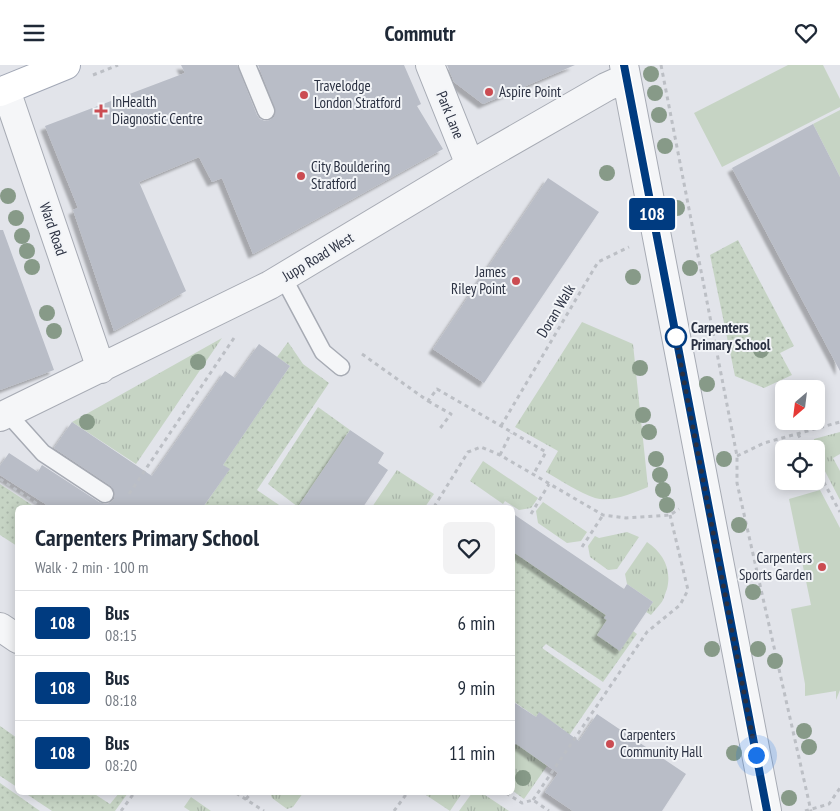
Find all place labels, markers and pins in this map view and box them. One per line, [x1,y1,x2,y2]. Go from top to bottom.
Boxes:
place label: Travelodge London Stratford [314,76,401,112]
place label: Aspire Point [499,82,561,101]
marker: Aspire Point [483,86,495,98]
marker: Travelodge London Stratford [298,89,310,101]
place label: InHealth Diagnostic Centre [112,92,203,128]
marker: InHealth Diagnostic Centre [94,104,108,118]
place label: City Bouldering Stratford [311,157,390,193]
marker: City Bouldering Stratford [295,170,307,182]
place label: James Riley Point [451,262,506,298]
marker: James Riley Point [510,275,522,287]
place label: Carpenters Primary School [691,318,771,354]
marker: Carpenters Primary School [665,326,687,348]
place label: Carpenters Sports Garden [739,548,812,584]
marker: Carpenters Sports Garden [816,561,828,573]
place label: Carpenters Community Hall [620,725,703,761]
marker: Carpenters Community Hall [604,738,616,750]

